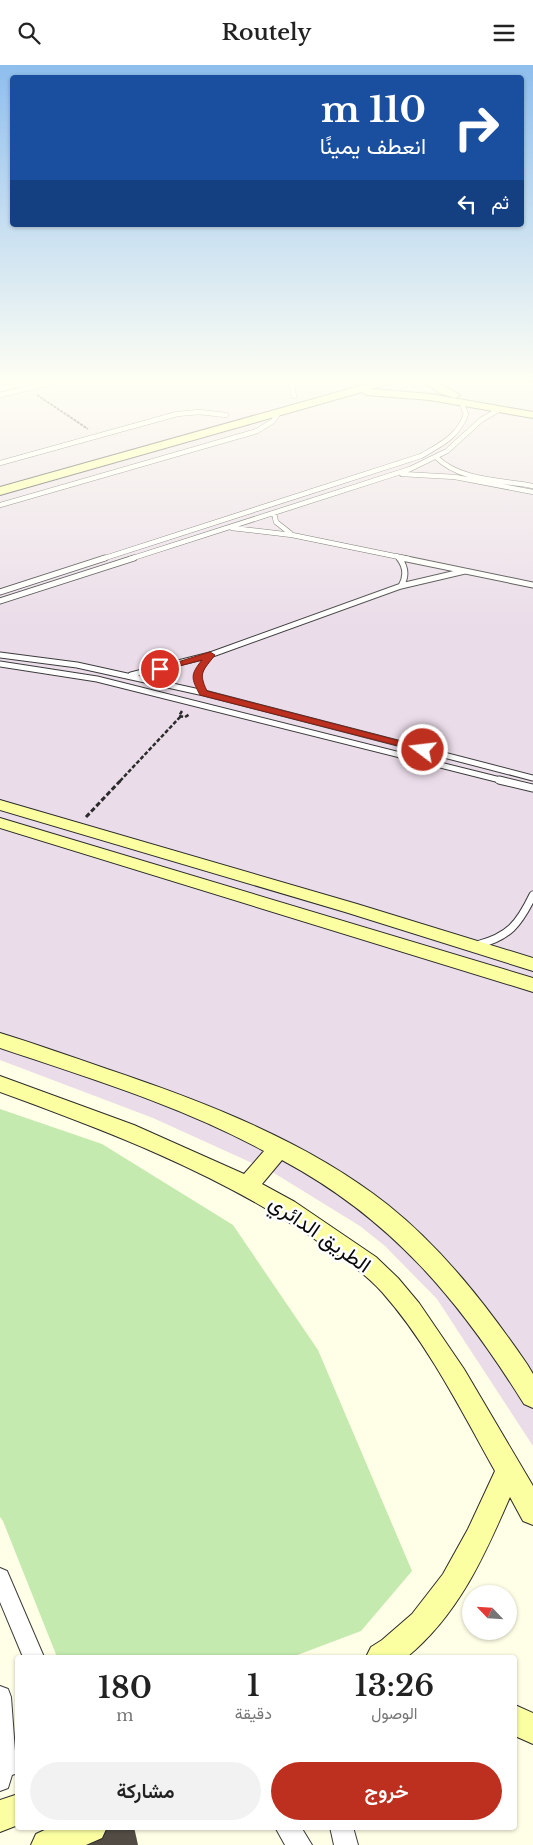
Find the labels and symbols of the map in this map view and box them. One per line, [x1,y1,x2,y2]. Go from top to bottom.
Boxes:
pin [139,648,181,690]
position arrow [396,723,448,775]
street label: الطريق الدائري [262,1189,376,1282]
north arrow [462,1585,518,1640]

